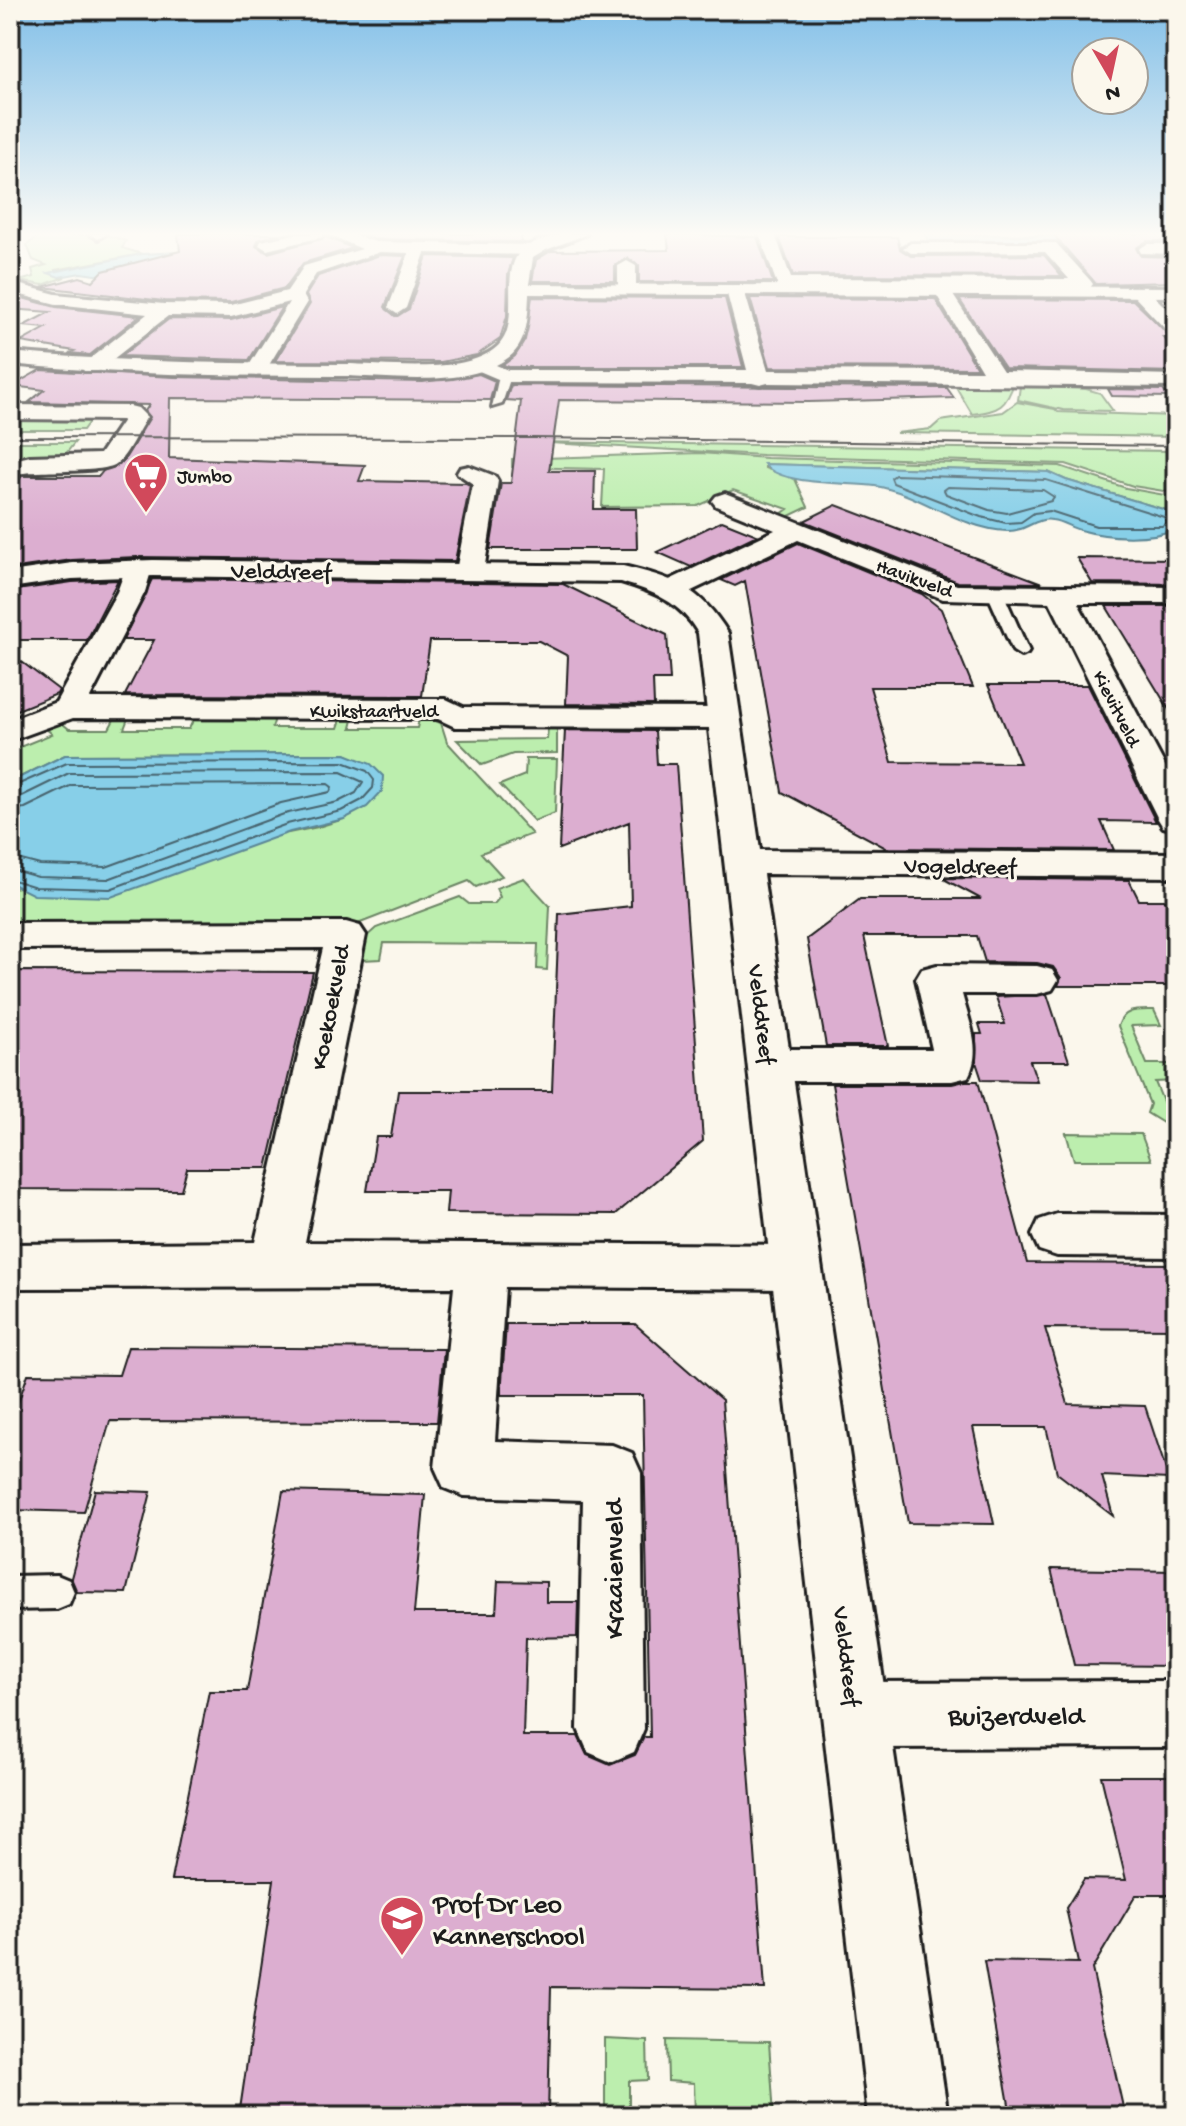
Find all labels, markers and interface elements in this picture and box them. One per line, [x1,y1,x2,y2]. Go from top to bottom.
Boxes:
north arrow [1070,36,1150,116]
text: N [1103,78,1122,106]
supermarket icon: Jumbo [122,451,170,514]
place label: Jumbo [177,467,232,490]
street label: Havikveld [872,556,957,606]
street label: Velddreef [230,558,333,589]
street label: Kievitveld [1086,668,1145,753]
street label: Kwikstaartveld [310,702,440,725]
street label: Vogeldreef [903,853,1018,884]
street label: Koekoekveld [306,941,359,1073]
street label: Velddreef [739,962,780,1067]
street label: Kraaienveld [600,1497,633,1639]
street label: Velddreef [824,1604,865,1709]
street label: Buizerdveld [947,1702,1087,1735]
place label: Prof Dr Leo Kannerschool [432,1890,585,1955]
school or university icon: Prof Dr Leo Kannerschool [378,1894,426,1957]

